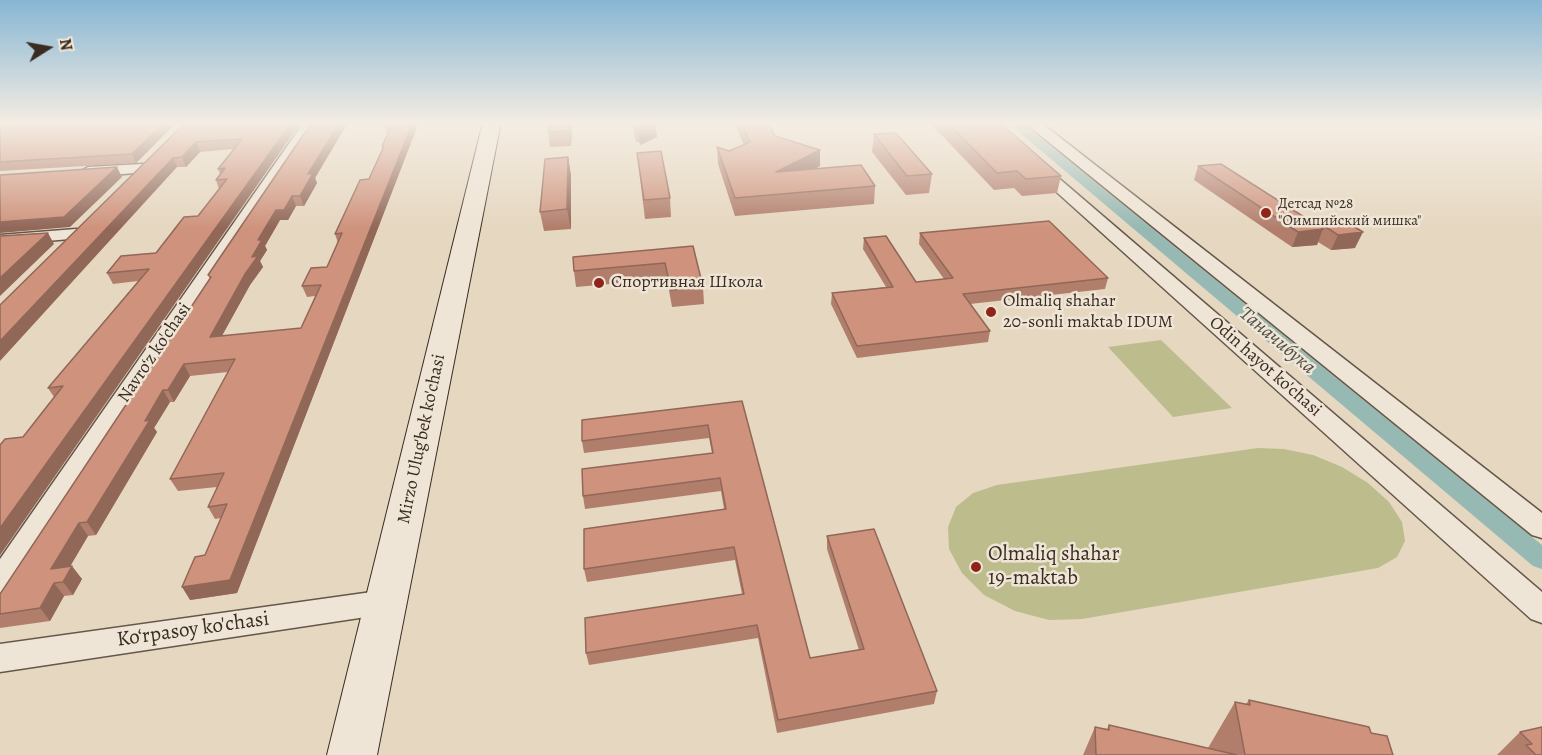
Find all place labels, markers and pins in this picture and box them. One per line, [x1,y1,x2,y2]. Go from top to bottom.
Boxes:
place label: Детсад №28 "Оимпийский мишка" [1278,195,1421,230]
marker: Детсад №28 "Оимпийский мишка" [1259,206,1273,220]
place label: Спортивная Школа [611,272,763,294]
marker: Спортивная Школа [592,276,606,290]
place label: Olmaliq shahar 20-sonli maktab IDUM [1003,291,1173,334]
marker: Olmaliq shahar 20-sonli maktab IDUM [984,305,998,319]
place label: Olmaliq shahar 19-maktab [988,542,1119,592]
marker: Olmaliq shahar 19-maktab [969,560,983,574]

